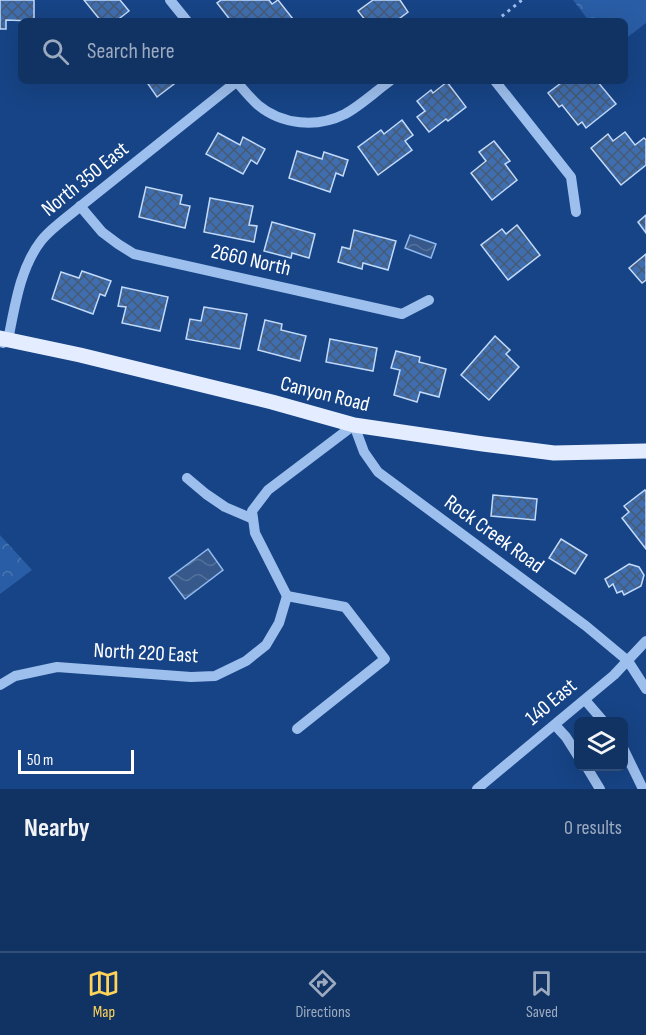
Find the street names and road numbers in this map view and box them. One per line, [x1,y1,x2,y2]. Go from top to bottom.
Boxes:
street label: North 350 East [36,136,134,222]
street label: 2660 North [209,239,293,281]
street label: Canyon Road [278,371,372,417]
street label: Rock Creek Road [439,490,549,578]
street label: North 220 East [93,638,199,668]
street label: 140 East [520,673,582,731]

